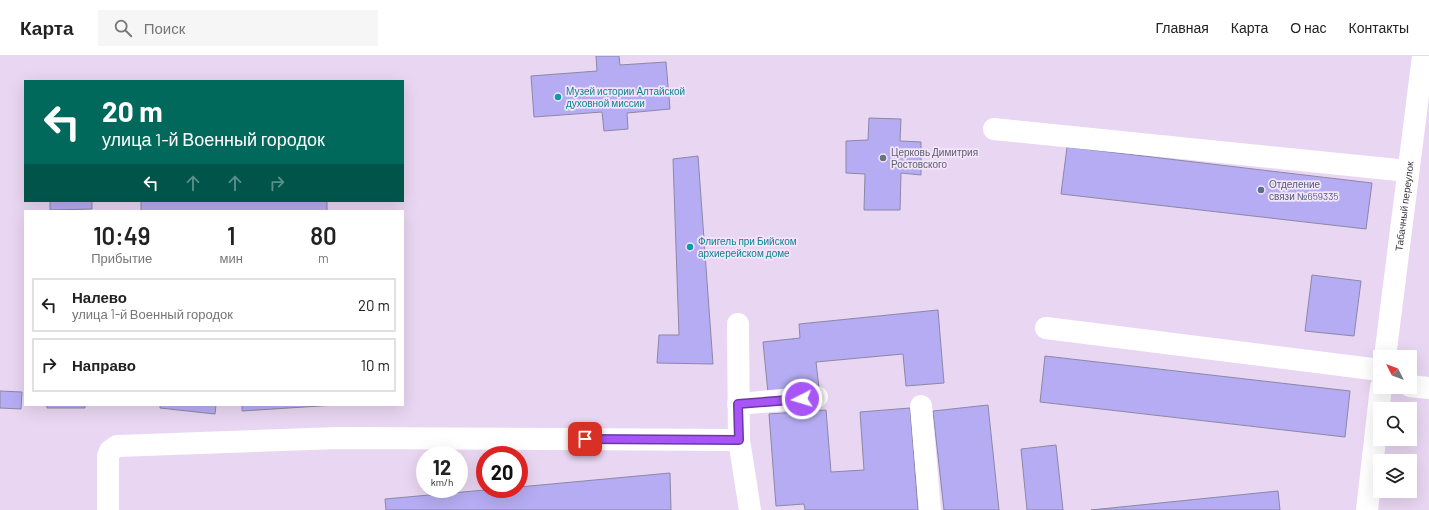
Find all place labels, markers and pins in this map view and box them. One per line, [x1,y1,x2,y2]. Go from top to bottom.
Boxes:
place label: Музей истории Алтайской духовной миссии [566,85,685,109]
marker: Музей истории Алтайской духовной миссии [553,92,563,102]
place label: Церковь Димитрия Ростовского [891,146,978,170]
marker: Церковь Димитрия Ростовского [878,153,888,163]
place label: Отделение связи №659335 [1269,178,1338,202]
marker: Отделение связи №659335 [1256,185,1266,195]
place label: Флигель при Бийском архиерейском доме [698,235,797,259]
marker: Флигель при Бийском архиерейском доме [685,242,695,252]
pin [568,422,602,456]

